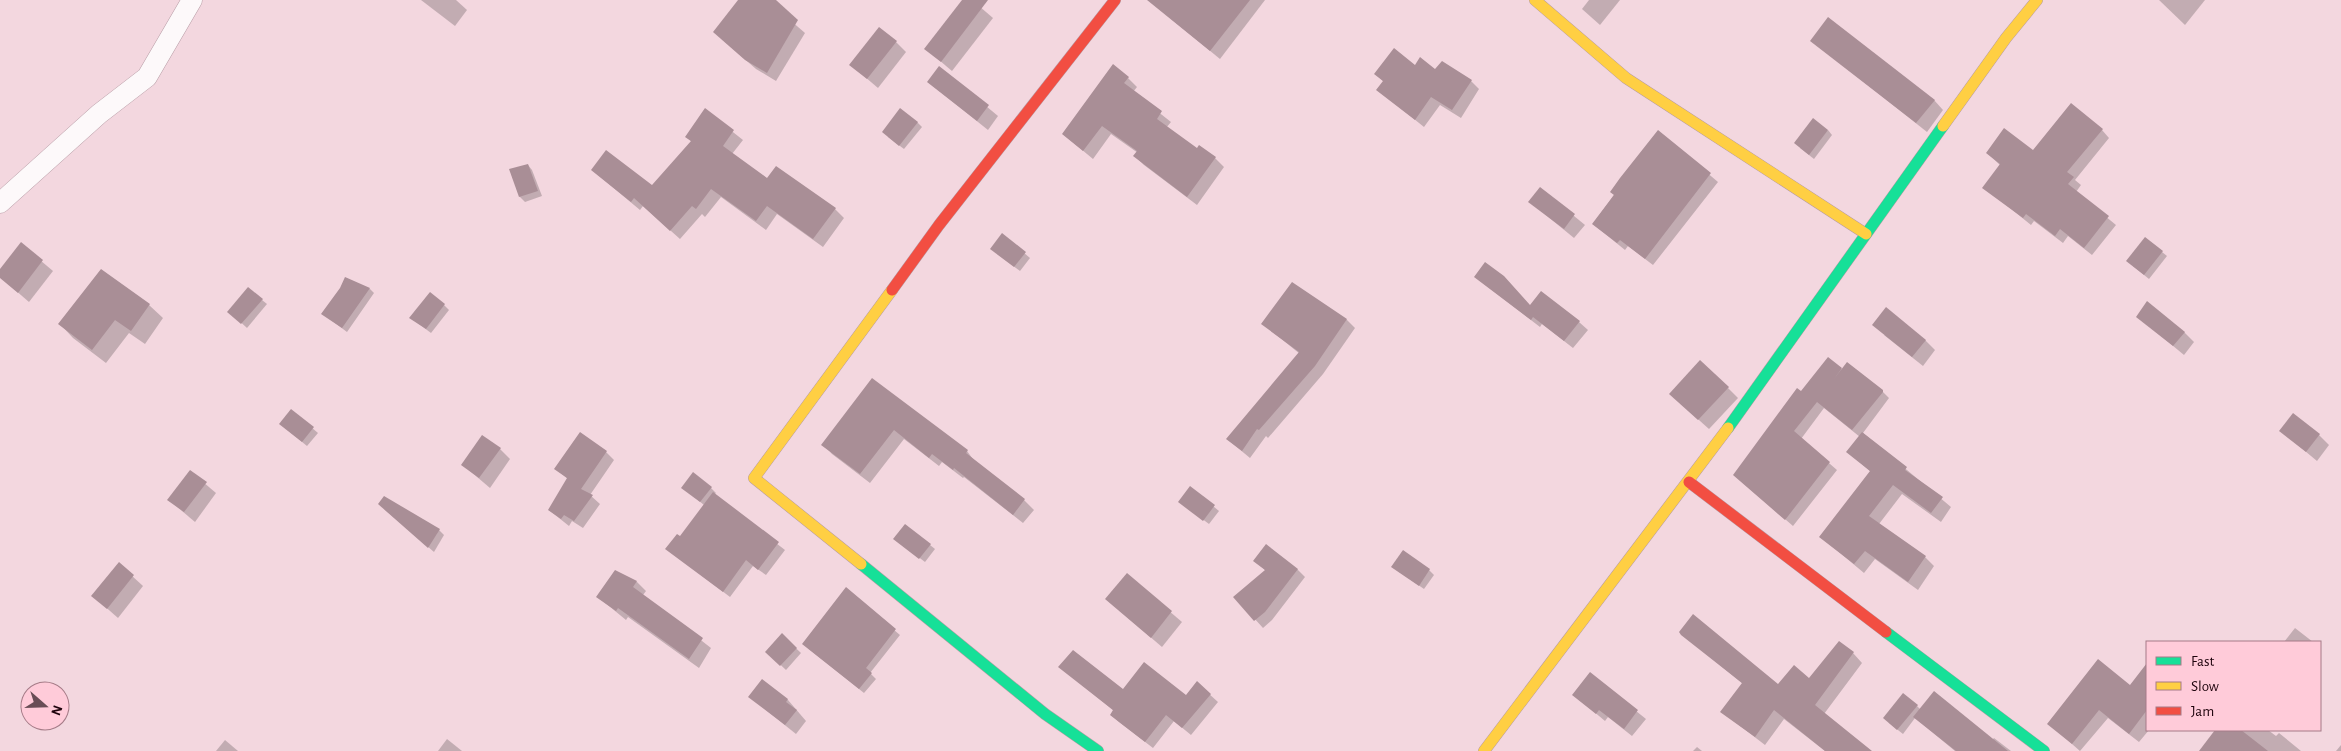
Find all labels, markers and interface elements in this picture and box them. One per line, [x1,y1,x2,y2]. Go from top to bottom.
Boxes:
legend [2146,641,2321,731]
text: Fast [2191,654,2215,669]
text: Slow [2191,679,2219,694]
north arrow [20,681,70,731]
text: N [48,703,65,717]
text: Jam [2191,704,2214,719]

